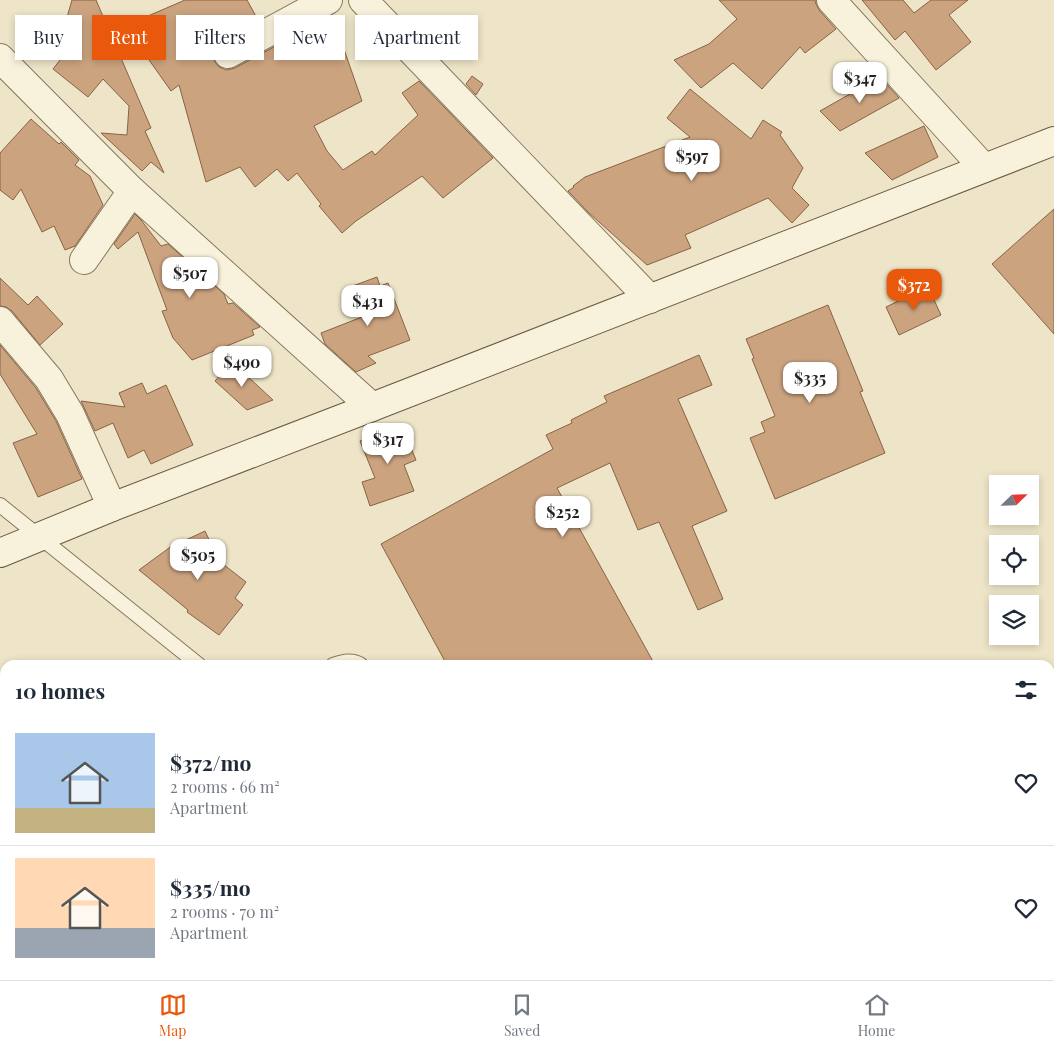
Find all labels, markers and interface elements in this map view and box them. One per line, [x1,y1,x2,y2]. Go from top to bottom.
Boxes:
chip: Buy [15,15,82,60]
chip: Rent [92,15,166,60]
chip: Filters [176,15,264,60]
chip: New [274,15,345,60]
chip: Apartment [355,15,478,60]
pin: $347 [830,62,890,104]
text: $347 [844,67,876,88]
pin: $597 [662,140,722,182]
text: $597 [676,145,708,166]
pin: $507 [160,256,220,299]
text: $507 [173,262,207,283]
pin: $372 [884,268,944,311]
text: $372 [898,274,930,295]
pin: $431 [338,284,398,327]
text: $431 [352,290,384,311]
pin: $490 [212,346,272,388]
text: $490 [224,351,260,372]
pin: $335 [780,362,840,404]
text: $335 [794,367,826,388]
pin: $317 [358,422,418,465]
text: $317 [373,428,403,449]
north arrow [989,475,1039,525]
map controls [989,475,1039,645]
pin: $252 [533,496,593,538]
text: $252 [546,501,580,522]
button: locate [989,535,1039,585]
pin: $505 [168,538,228,581]
text: $505 [181,544,215,565]
button: layers [989,595,1039,645]
text: 10 homes [15,676,105,704]
icon: filters [1012,676,1040,704]
text: $372/mo [170,748,251,776]
icon: home [55,753,115,813]
icon: heart [1012,769,1040,797]
text: 2 rooms · 66 m² [170,776,280,797]
text: Apartment [170,797,248,818]
text: $335/mo [170,873,251,901]
icon: home [55,878,115,938]
icon: heart [1012,894,1040,922]
text: 2 rooms · 70 m² [170,901,279,922]
text: Apartment [170,922,248,943]
tab: Map [159,991,187,1040]
tab: Saved [504,991,540,1040]
tab: Home [858,991,895,1040]

